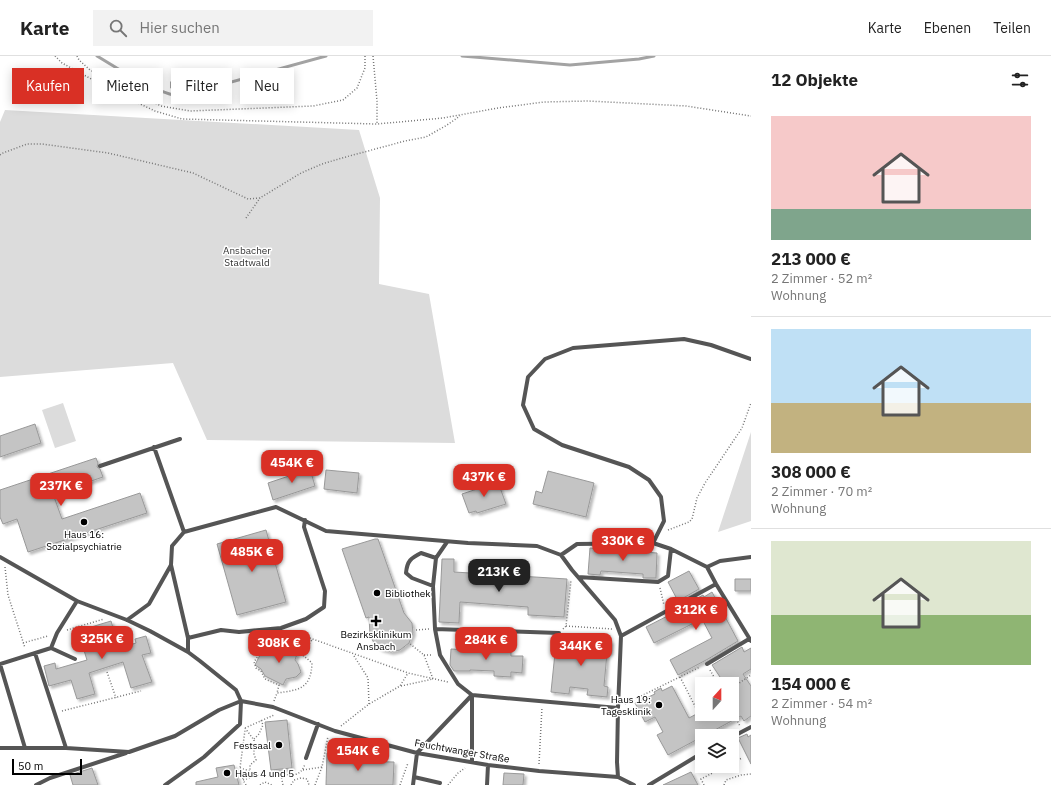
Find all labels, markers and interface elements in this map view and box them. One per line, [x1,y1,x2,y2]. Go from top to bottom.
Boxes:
search box [93,10,373,46]
text: Karte [20,16,69,40]
icon: search [107,17,129,39]
text: Hier suchen [139,18,220,37]
text: Karte [868,19,902,37]
text: Ebenen [924,19,971,37]
text: Teilen [993,19,1031,37]
chip: Kaufen [12,68,84,104]
chip: Mieten [92,68,163,104]
chip: Filter [171,68,232,104]
chip: Neu [240,68,294,104]
text: 12 Objekte [771,69,858,91]
icon: filters [1009,69,1031,91]
icon: home [865,142,937,214]
park label: Ansbacher Stadtwald [223,244,271,269]
text: 213 000 € [771,248,851,270]
text: 2 Zimmer · 52 m² [771,270,872,287]
text: Wohnung [771,287,826,304]
icon: home [865,355,937,427]
pin: 454K € [259,450,325,484]
text: 454K € [270,454,314,471]
text: 308 000 € [771,461,851,483]
pin: 437K € [451,464,517,498]
text: 437K € [462,468,506,485]
pin: 237K € [28,473,94,507]
text: 237K € [39,477,83,494]
text: 2 Zimmer · 70 m² [771,483,872,500]
text: Wohnung [771,500,826,517]
marker: Haus 16: Sozialpsychiatrie [79,517,89,527]
place label: Haus 16: Sozialpsychiatrie [46,528,122,553]
pin: 330K € [590,528,656,562]
text: 330K € [601,532,645,549]
pin: 485K € [219,539,285,573]
text: 485K € [230,543,274,560]
pin: 213K € [466,559,532,593]
text: 213K € [477,563,521,580]
icon: home [865,567,937,639]
place label: Bibliothek [385,587,431,600]
marker: Bibliothek [372,588,382,598]
pin: 312K € [663,597,729,631]
text: 312K € [674,601,718,618]
marker: Bezirksklinikum Ansbach [370,615,382,627]
pin: 325K € [69,626,135,660]
pin: 284K € [453,627,519,661]
place label: Bezirksklinikum Ansbach [340,628,412,653]
text: 325K € [80,630,124,647]
pin: 308K € [246,630,312,664]
text: 284K € [464,631,508,648]
pin: 344K € [548,633,614,667]
text: 308K € [257,634,301,651]
text: 344K € [559,637,603,654]
text: 154 000 € [771,673,851,695]
north arrow [695,677,739,721]
map controls [695,677,739,773]
place label: Haus 19: Tagesklinik [601,693,652,718]
text: 2 Zimmer · 54 m² [771,695,872,712]
marker: Haus 19: Tagesklinik [654,700,664,710]
text: Wohnung [771,712,826,729]
button: layers [695,729,739,773]
street label: Feuchtwanger Straße [413,736,511,766]
pin: 154K € [325,738,391,772]
place label: Festsaal [234,739,271,752]
marker: Festsaal [274,740,284,750]
text: 154K € [336,742,380,759]
scale bar [12,757,82,776]
text: 50 m [18,759,43,773]
place label: Haus 4 und 5 [235,767,294,780]
marker: Haus 4 und 5 [222,768,232,778]

